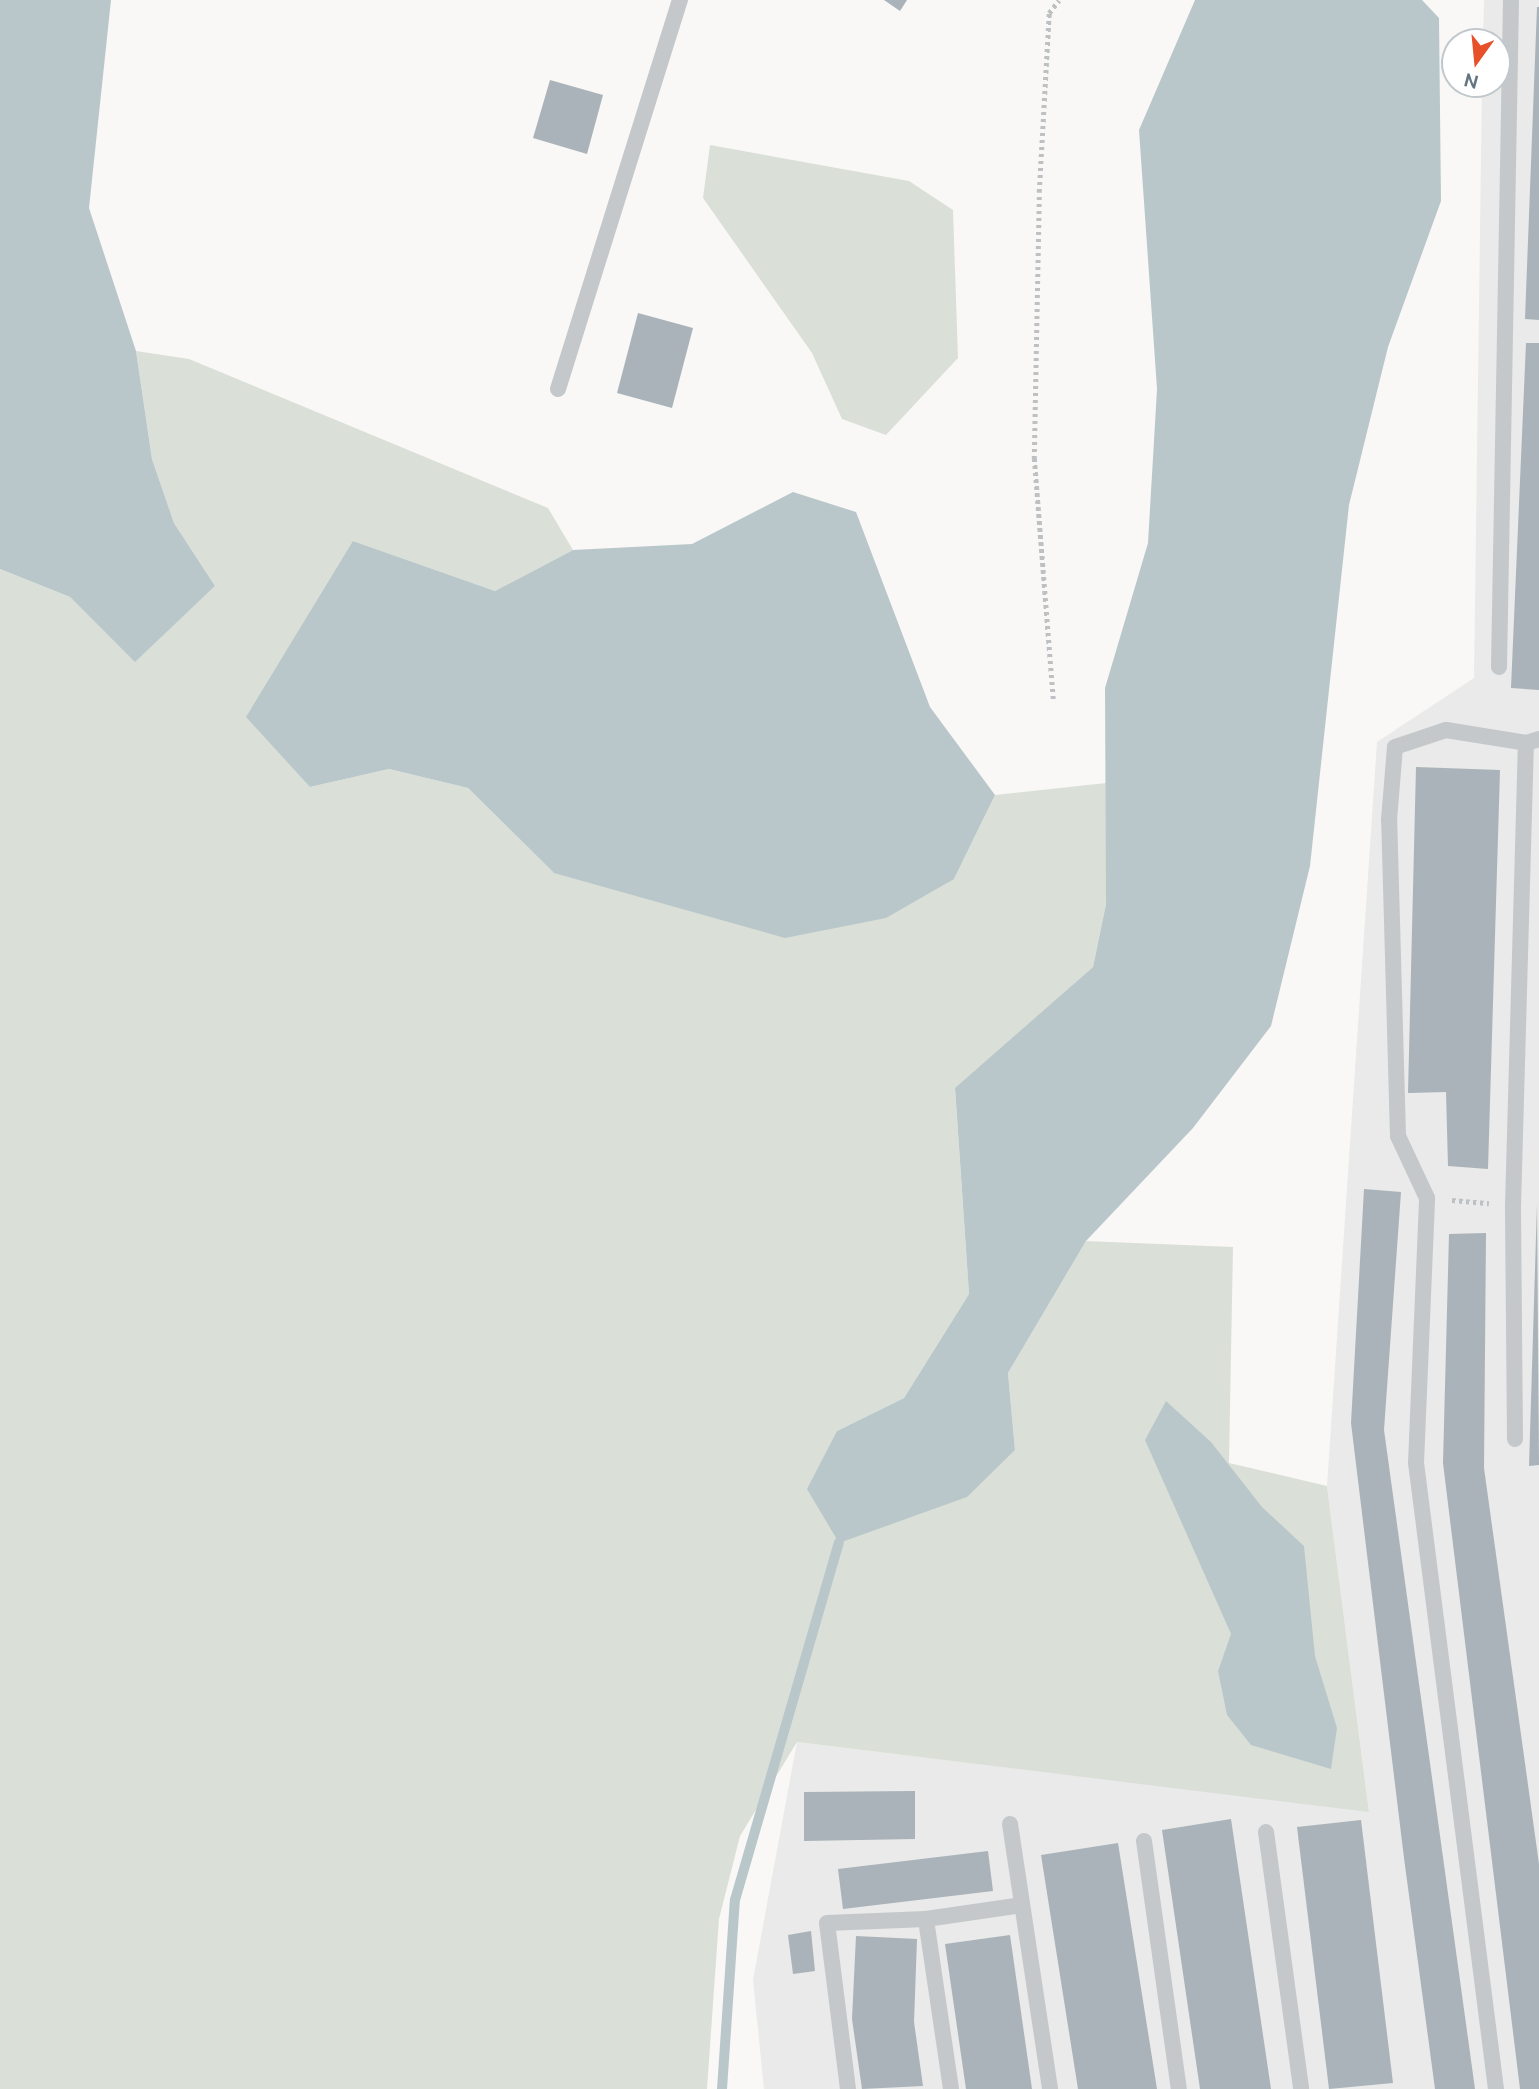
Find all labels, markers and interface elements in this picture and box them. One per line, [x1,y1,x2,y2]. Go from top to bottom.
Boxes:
north arrow [1441,28,1511,98]
text: N [1461,69,1481,94]

